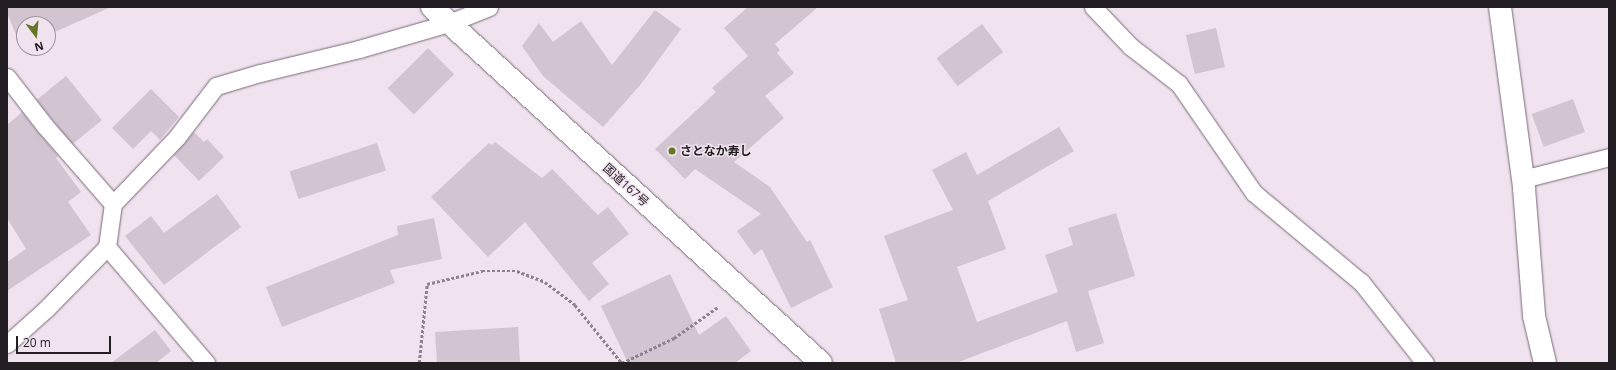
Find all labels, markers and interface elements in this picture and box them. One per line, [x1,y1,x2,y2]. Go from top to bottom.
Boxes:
north arrow [16,16,56,56]
text: N [33,39,46,55]
place label: さとなか寿し [680,144,752,158]
marker: さとなか寿し [667,146,677,156]
street label: 国道167号 [600,161,652,209]
scale bar [18,328,113,354]
text: 20 m [23,334,51,351]

